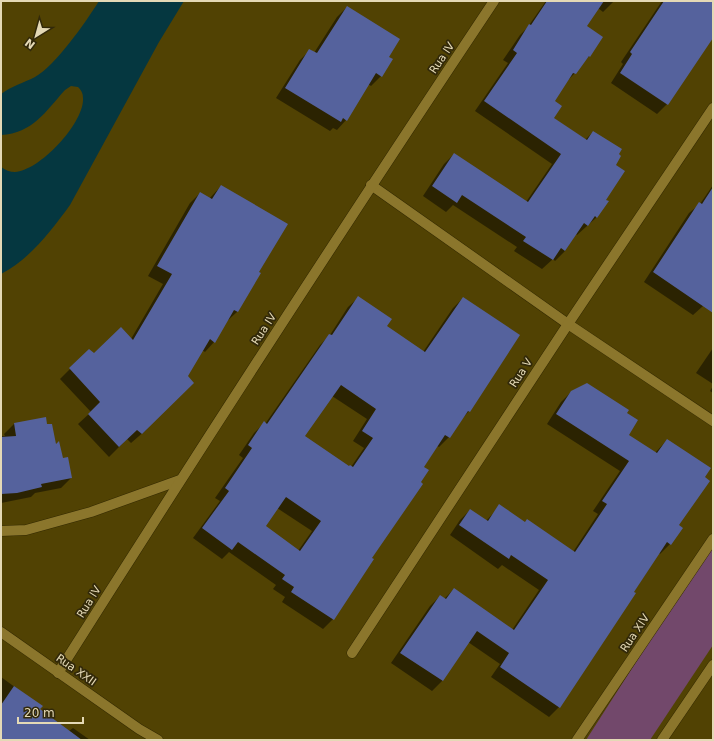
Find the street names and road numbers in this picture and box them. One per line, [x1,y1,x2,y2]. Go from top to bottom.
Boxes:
street label: Rua IV [427,39,457,76]
street label: Rua IV [249,310,279,347]
street label: Rua V [507,356,535,390]
street label: Rua IV [74,583,104,620]
street label: Rua XIV [618,611,653,654]
street label: Rua XXII [53,652,99,688]

